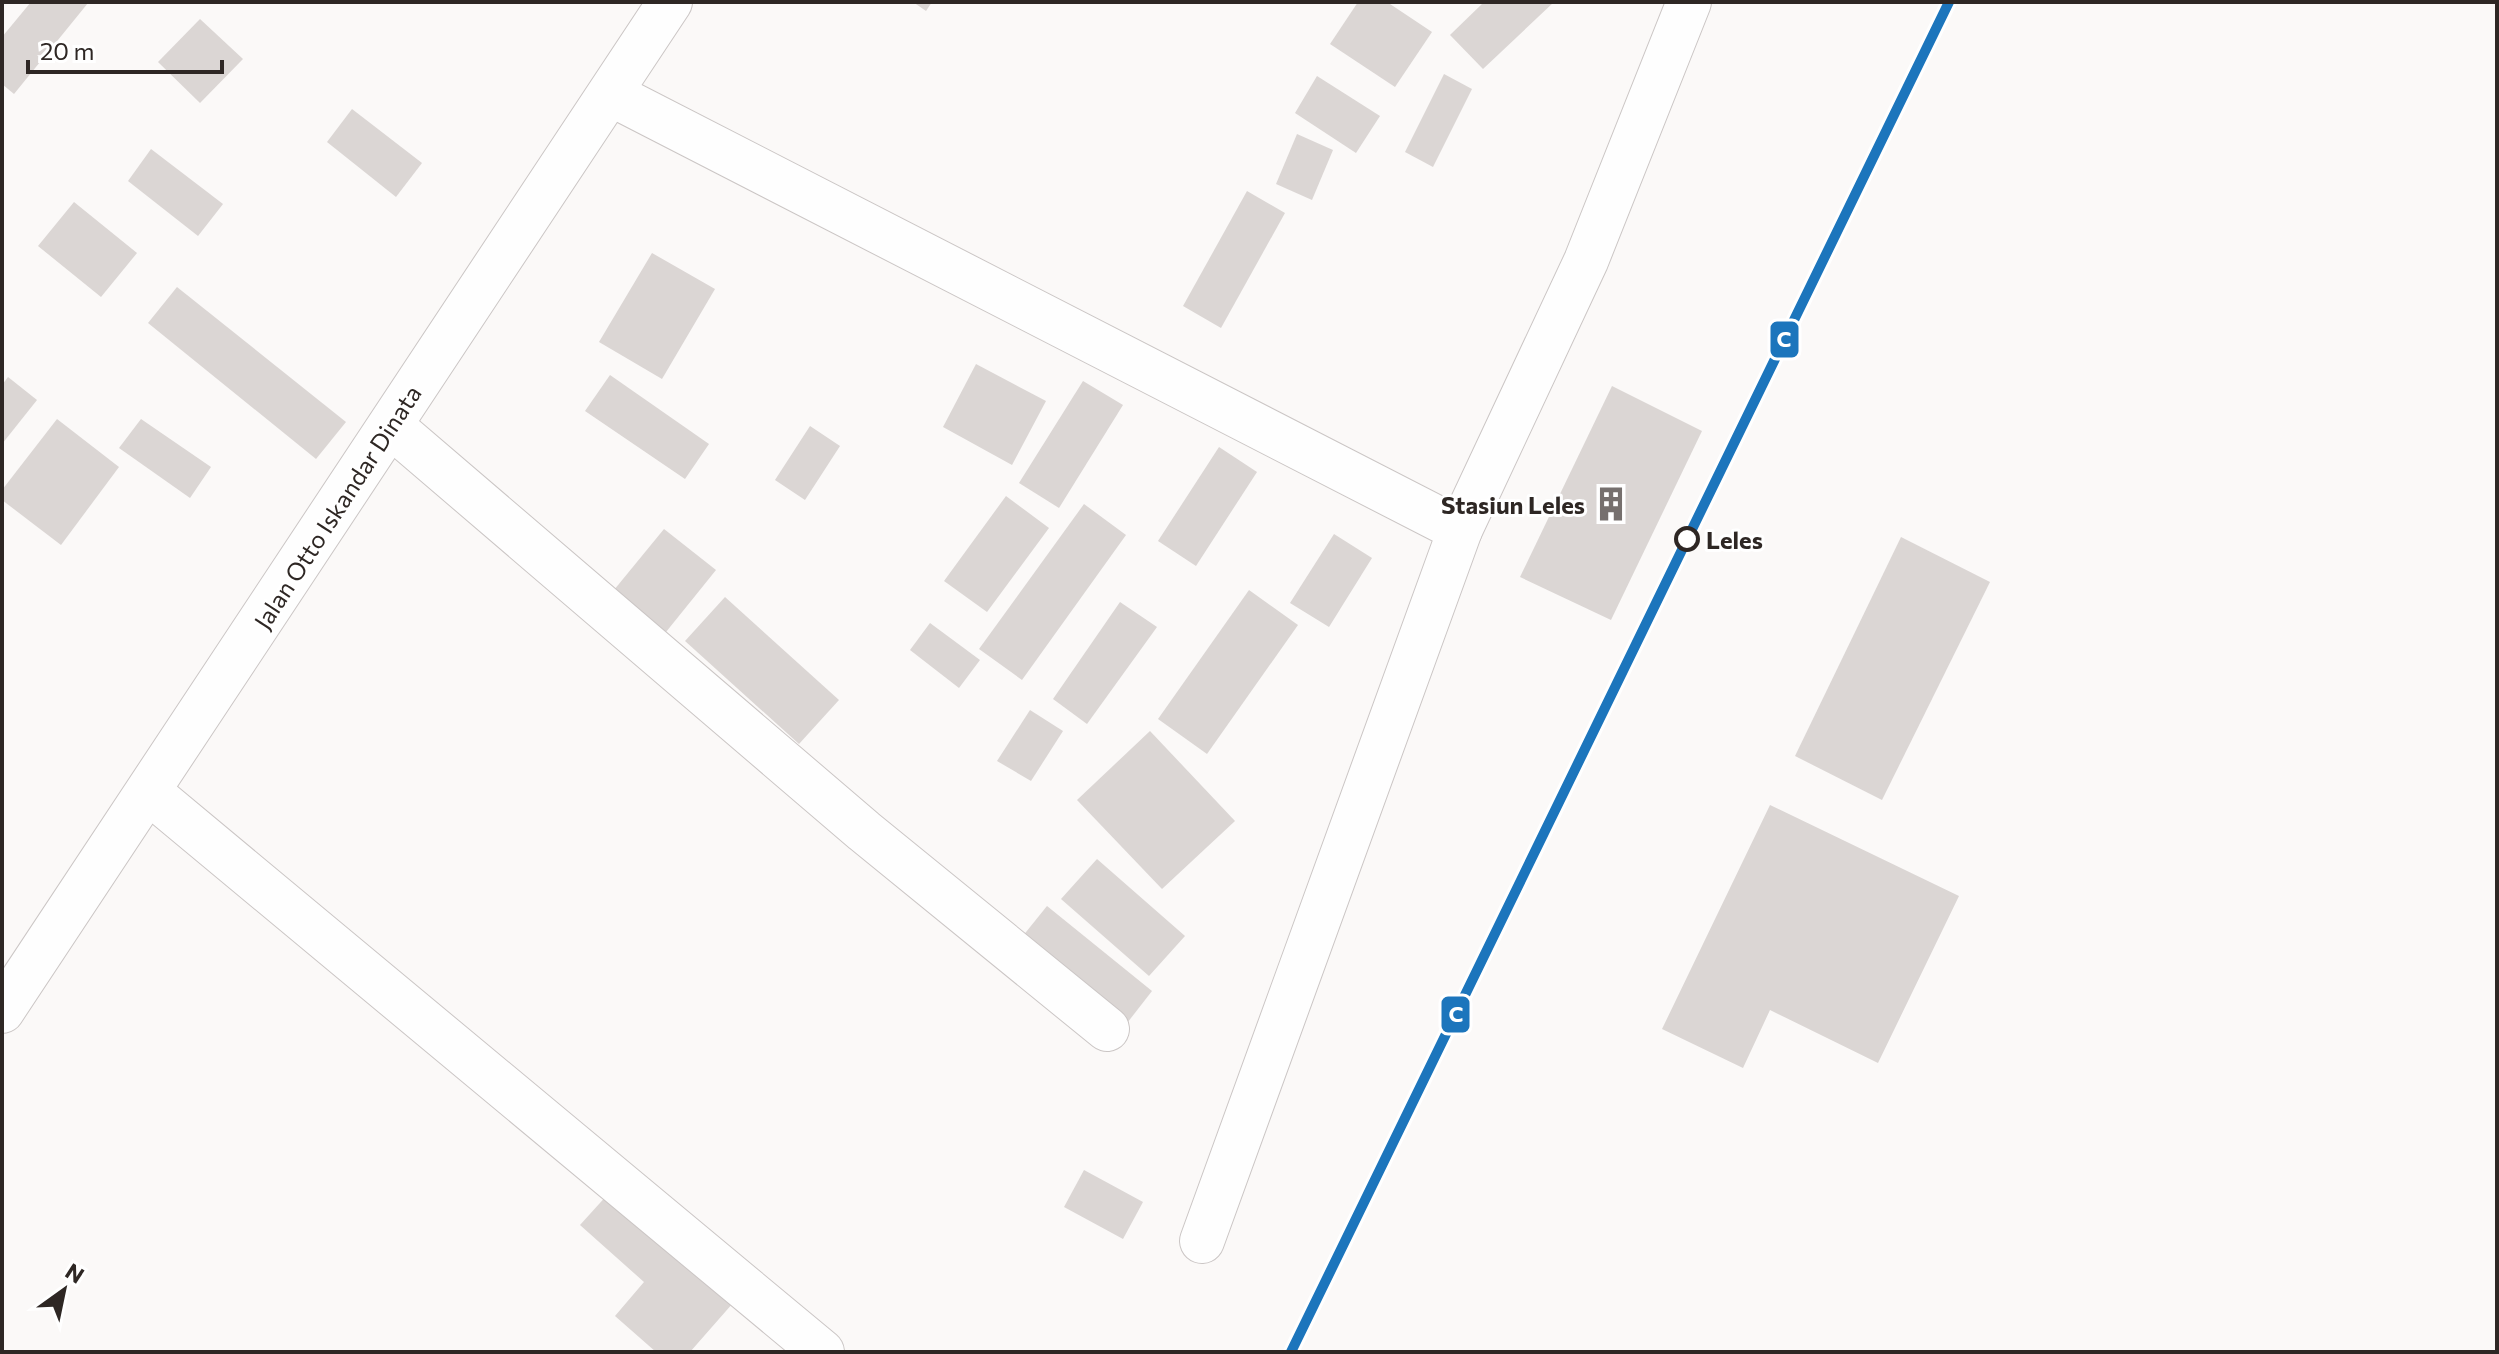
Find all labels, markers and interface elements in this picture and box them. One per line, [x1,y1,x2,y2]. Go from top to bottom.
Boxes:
scale bar [28,24,222,74]
text: 20 m [40,36,94,65]
line badge: C [1769,320,1800,359]
text: C [1776,325,1792,352]
street label: Jalan Otto Iskandar Dinata [247,380,427,634]
building icon: Stasiun Leles [1592,485,1630,523]
place label: Stasiun Leles [1441,490,1585,519]
place label: Leles [1706,525,1763,554]
marker: Leles [1675,527,1699,551]
line badge: C [1440,995,1471,1034]
text: C [1448,1000,1464,1027]
north arrow [24,1250,104,1330]
text: N [61,1257,89,1289]

